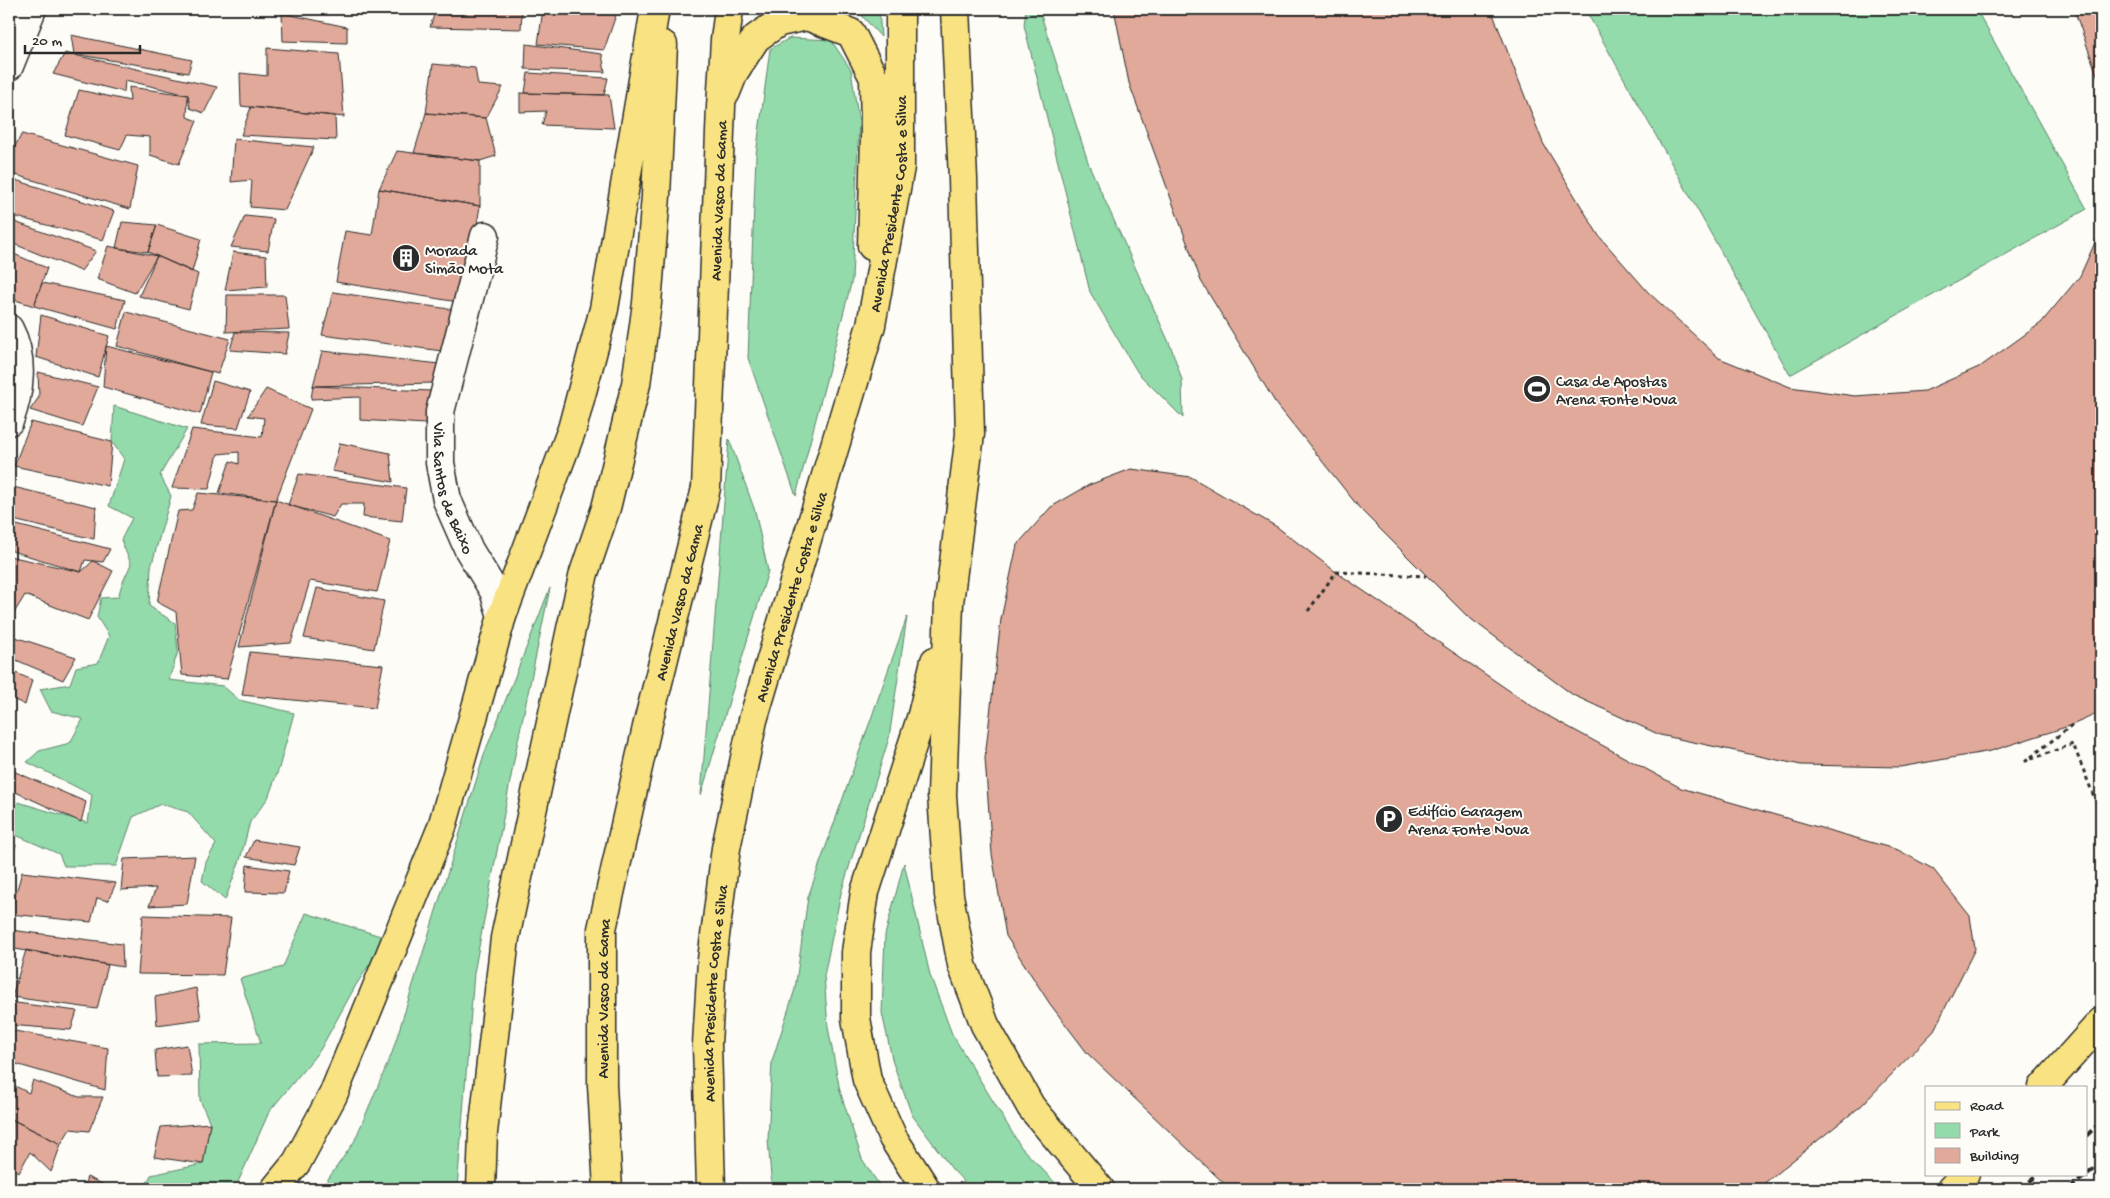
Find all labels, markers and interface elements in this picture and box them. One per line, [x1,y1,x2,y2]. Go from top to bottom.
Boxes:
scale bar [25,22,140,54]
text: 20 m [32,33,62,51]
street label: Avenida Presidente Costa e Silva [868,94,913,314]
street label: Avenida Vasco da Gama [708,119,734,281]
building icon: Morada Simão Mota [391,243,421,273]
place label: Morada Simão Mota [425,243,504,280]
sports icon: Casa de Apostas Arena Fonte Nova [1522,374,1552,404]
place label: Casa de Apostas Arena Fonte Nova [1556,374,1678,411]
street label: Vila Santos de Baixo [427,421,476,558]
street label: Avenida Presidente Costa e Silva [753,489,834,705]
street label: Avenida Vasco da Gama [653,521,710,683]
parking icon: Edifício Garagem Arena Fonte Nova [1374,804,1404,834]
place label: Edifício Garagem Arena Fonte Nova [1408,804,1530,841]
street label: Avenida Presidente Costa e Silva [701,883,734,1102]
street label: Avenida Vasco da Gama [596,916,617,1078]
legend [1925,1086,2088,1176]
text: Road [1970,1098,2004,1116]
text: Park [1969,1124,2000,1142]
text: Building [1969,1148,2019,1166]

